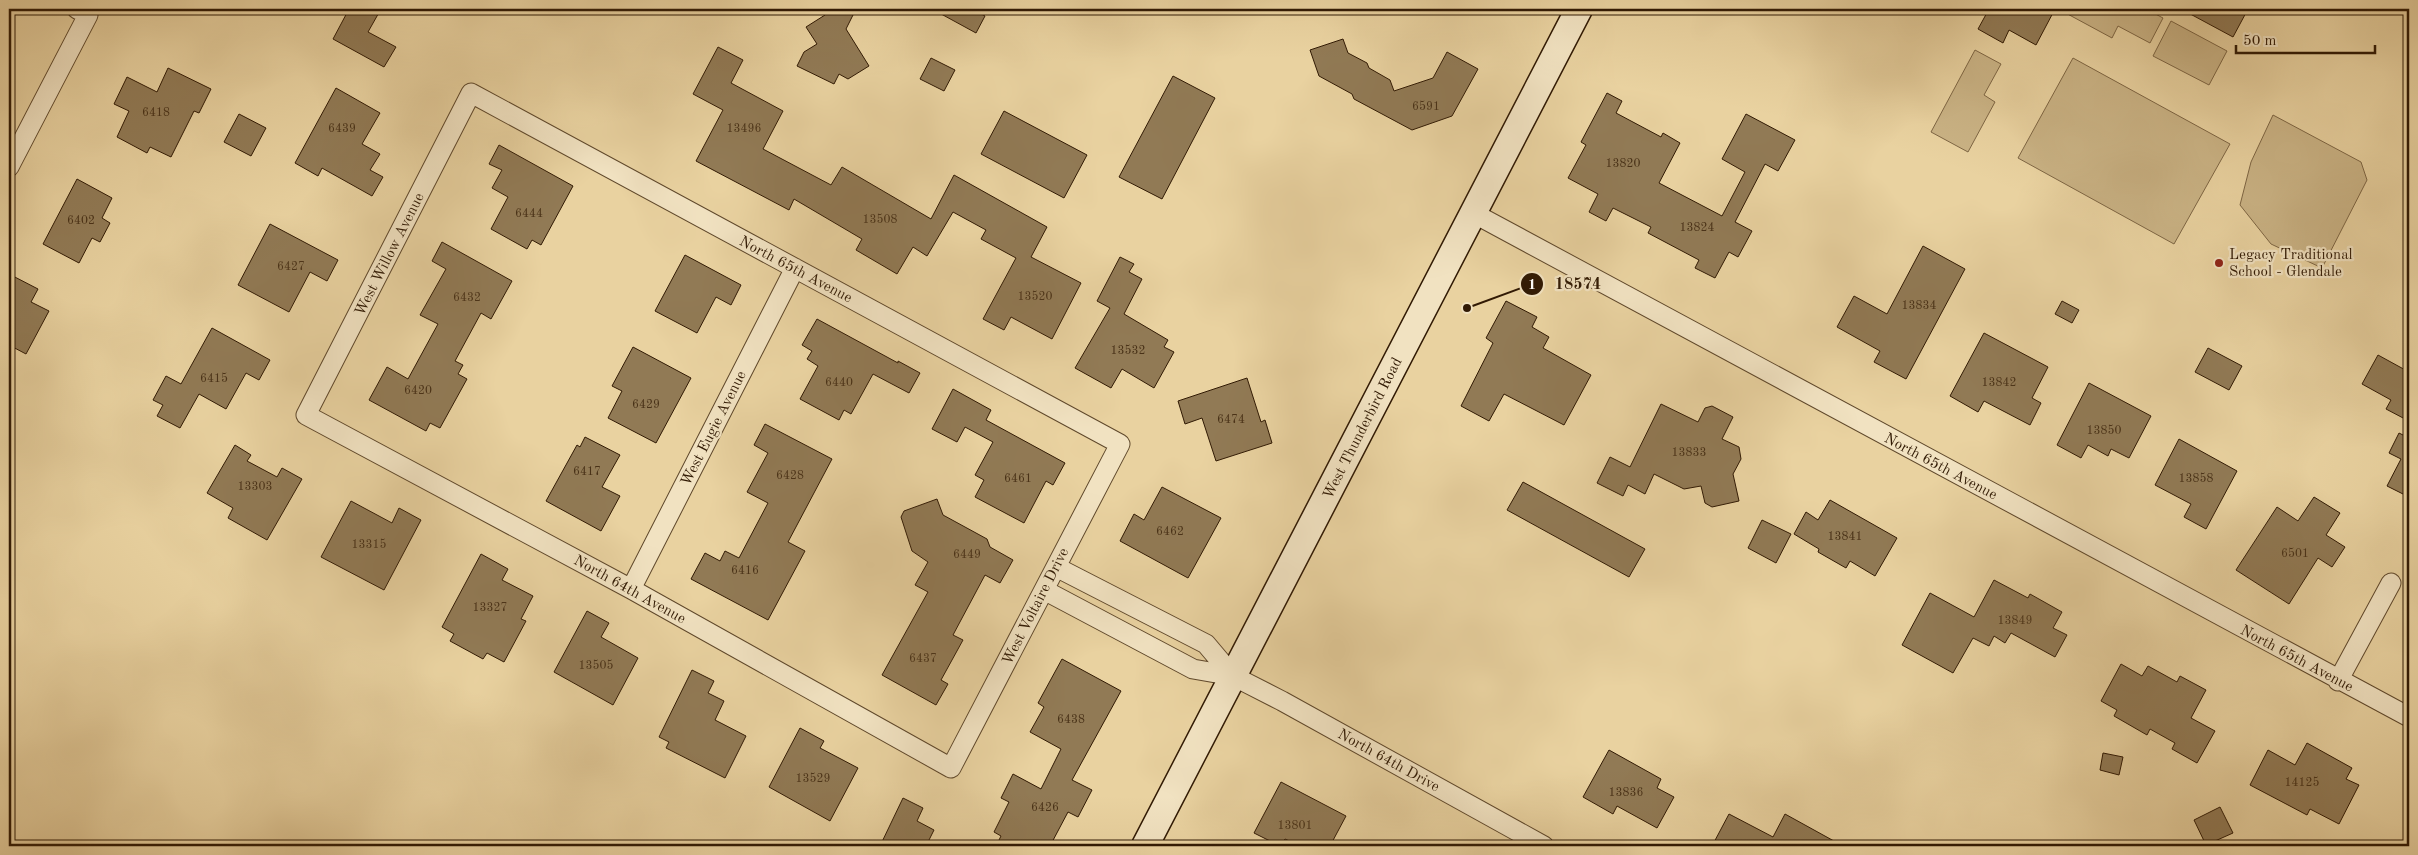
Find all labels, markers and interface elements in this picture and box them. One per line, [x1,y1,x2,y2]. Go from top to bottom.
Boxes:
scale bar [2236,22,2374,54]
text: 50 m [2243,34,2277,49]
house number: 6591 [1412,100,1440,113]
house number: 6418 [142,107,170,119]
house number: 6439 [328,123,356,135]
house number: 13496 [727,123,761,135]
house number: 13820 [1606,158,1640,170]
street label: West Willow Avenue [353,191,428,319]
house number: 6444 [515,208,543,220]
house number: 13508 [863,213,897,226]
house number: 6402 [67,215,95,227]
house number: 13824 [1680,222,1714,234]
street label: North 65th Avenue [736,234,854,306]
place label: Legacy Traditional School - Glendale [2229,248,2353,280]
marker: Legacy Traditional School - Glendale [2213,257,2225,269]
house number: 6427 [277,261,305,273]
callout: 18574 [1519,268,1611,299]
text: 18574 [1555,277,1601,293]
text: 1 [1528,278,1536,293]
house number: 13520 [1018,290,1052,303]
house number: 6432 [453,292,481,304]
house number: 13834 [1902,300,1936,312]
house number: 13532 [1111,344,1145,357]
street label: West Thunderbird Road [1321,355,1406,502]
street label: West Eugie Avenue [679,369,750,489]
house number: 6415 [200,372,228,385]
house number: 6440 [825,377,853,389]
house number: 13842 [1982,377,2016,389]
house number: 6420 [404,385,432,397]
house number: 6429 [632,399,660,411]
house number: 6474 [1217,414,1245,426]
house number: 13850 [2087,424,2121,437]
street label: North 65th Avenue [1881,431,1999,503]
house number: 13833 [1672,447,1706,459]
house number: 6417 [573,466,601,478]
house number: 6428 [776,470,804,482]
house number: 13858 [2179,472,2213,485]
house number: 6461 [1004,473,1032,485]
house number: 13303 [238,481,272,493]
house number: 6462 [1156,526,1184,538]
house number: 13841 [1828,531,1862,543]
house number: 13315 [352,538,386,551]
street label: West Voltaire Drive [1000,546,1072,668]
house number: 6501 [2281,547,2309,560]
house number: 6449 [953,549,981,561]
street label: North 64th Avenue [571,553,688,627]
house number: 6416 [731,565,759,577]
house number: 13327 [473,602,507,614]
house number: 13849 [1998,615,2032,627]
street label: North 65th Avenue [2237,623,2355,695]
house number: 6437 [909,653,937,665]
house number: 13505 [579,659,613,672]
house number: 6438 [1057,714,1085,726]
street label: North 64th Drive [1335,727,1442,796]
house number: 13529 [796,772,830,785]
house number: 14125 [2285,776,2319,789]
house number: 13836 [1609,787,1643,799]
house number: 6426 [1031,802,1059,814]
house number: 13801 [1278,820,1312,832]

